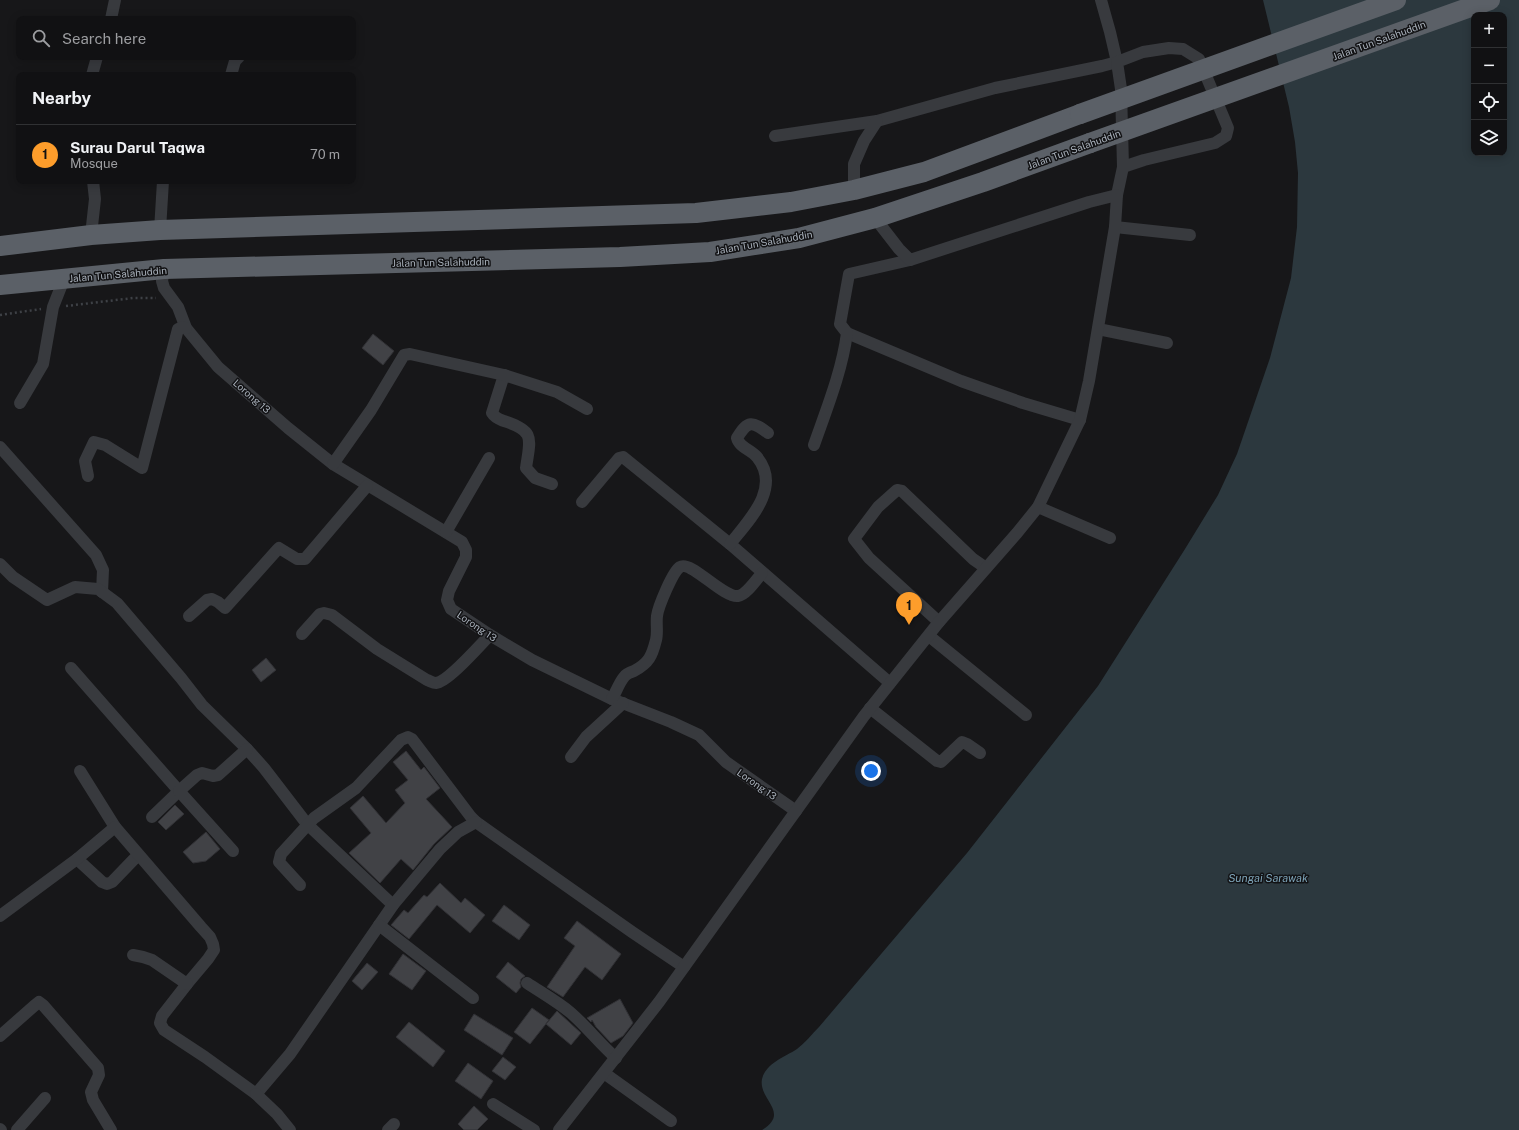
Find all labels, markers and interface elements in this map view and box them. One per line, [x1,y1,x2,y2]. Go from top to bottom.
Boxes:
map controls [1471,12,1507,156]
button: + [1471,12,1507,48]
search box [16,16,356,60]
street label: Jalan Tun Salahuddin [1331,17,1427,62]
icon: search [30,27,52,49]
text: Search here [62,30,146,47]
button: − [1471,48,1507,84]
button: locate [1471,84,1507,120]
text: Nearby [32,88,91,108]
button: layers [1471,120,1507,156]
street label: Jalan Tun Salahuddin [1026,126,1122,171]
text: Surau Darul Taqwa [70,139,205,156]
text: 1 [42,147,48,162]
text: 70 m [310,147,340,162]
text: Mosque [70,156,118,171]
street label: Jalan Tun Salahuddin [715,228,814,256]
street label: Jalan Tun Salahuddin [392,255,490,269]
street label: Jalan Tun Salahuddin [69,264,168,284]
street label: Lorong 13 [231,377,273,415]
pin: 1 [896,592,922,625]
street label: Lorong 13 [455,608,499,644]
your location [861,761,881,781]
street label: Lorong 13 [735,766,779,802]
water label: Sungai Sarawak [1228,872,1308,884]

